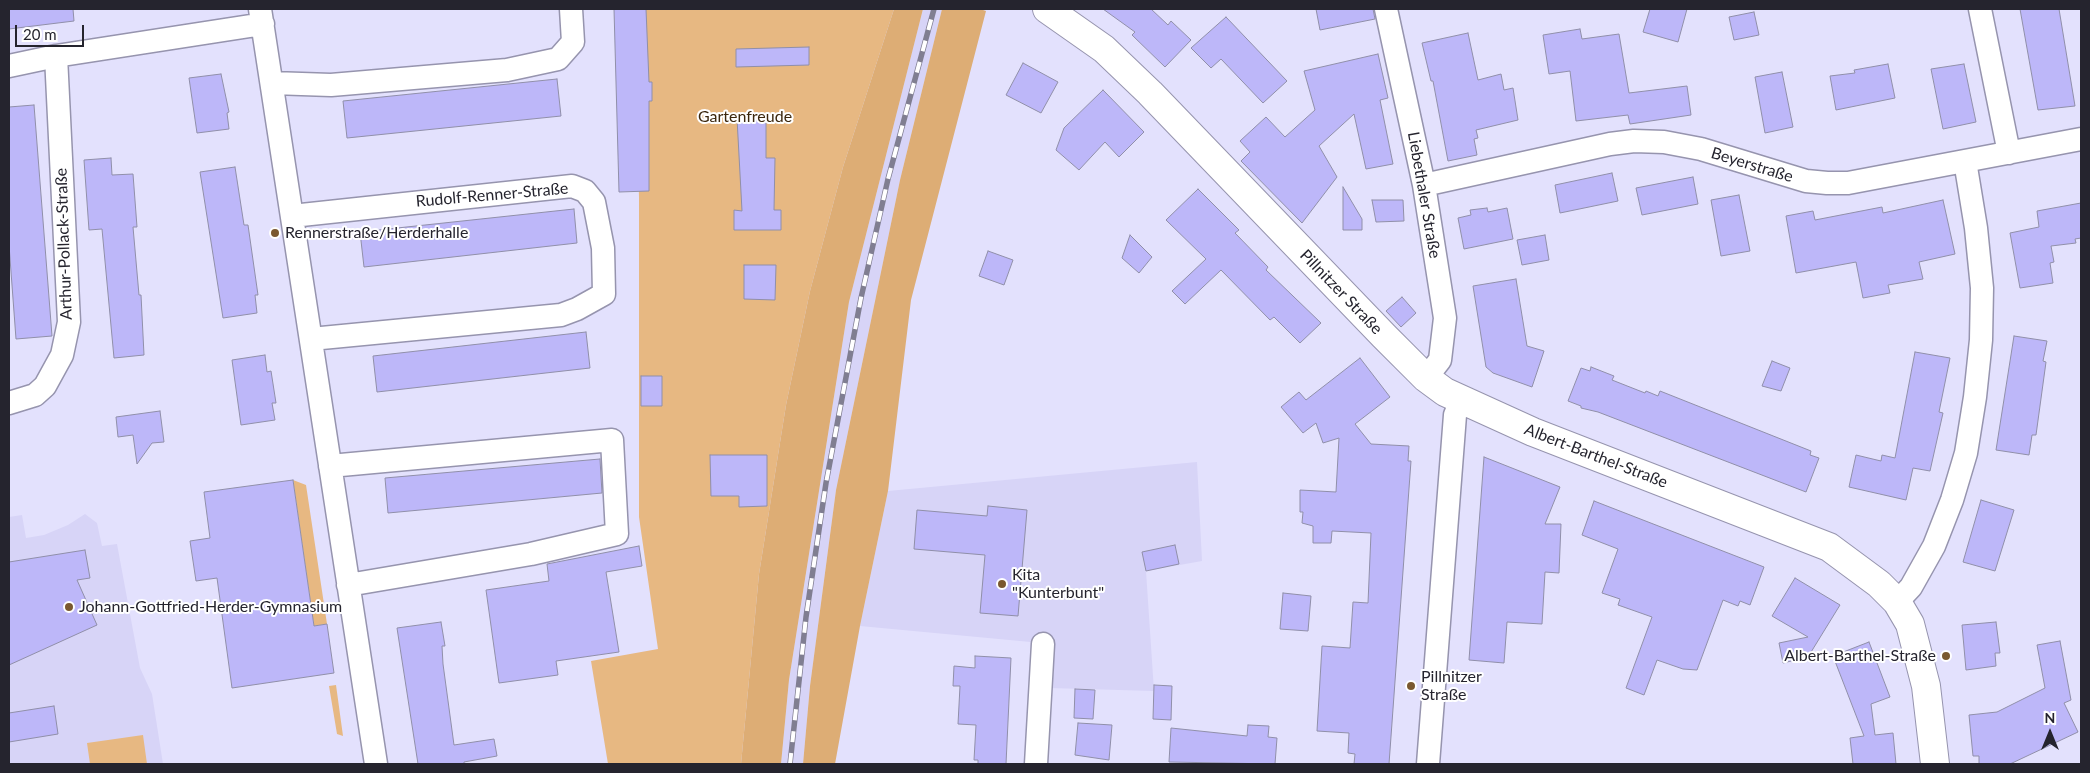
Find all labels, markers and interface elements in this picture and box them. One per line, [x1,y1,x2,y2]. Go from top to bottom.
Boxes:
scale bar [18,15,86,47]
text: 20 m [23,25,57,43]
park label: Gartenfreude [698,107,792,127]
street label: Liebethaler Straße [1403,130,1445,260]
street label: Beyerstraße [1709,143,1795,187]
street label: Arthur-Pollack-Straße [52,168,76,320]
street label: Rudolf-Renner-Straße [415,179,569,211]
place label: Rennerstraße/Herderhalle [285,223,468,243]
marker: Rennerstraße/Herderhalle [269,227,281,239]
street label: Pillnitzer Straße [1296,246,1386,338]
street label: Albert-Barthel-Straße [1522,420,1670,492]
place label: Kita "Kunterbunt" [1012,565,1104,603]
marker: Kita "Kunterbunt" [996,578,1008,590]
place label: Johann-Gottfried-Herder-Gymnasium [79,597,342,617]
marker: Johann-Gottfried-Herder-Gymnasium [63,601,75,613]
place label: Albert-Barthel-Straße [1784,646,1936,666]
marker: Albert-Barthel-Straße [1940,650,1952,662]
place label: Pillnitzer Straße [1421,667,1482,705]
marker: Pillnitzer Straße [1405,680,1417,692]
north arrow [2025,708,2075,758]
text: N [2045,709,2055,726]

